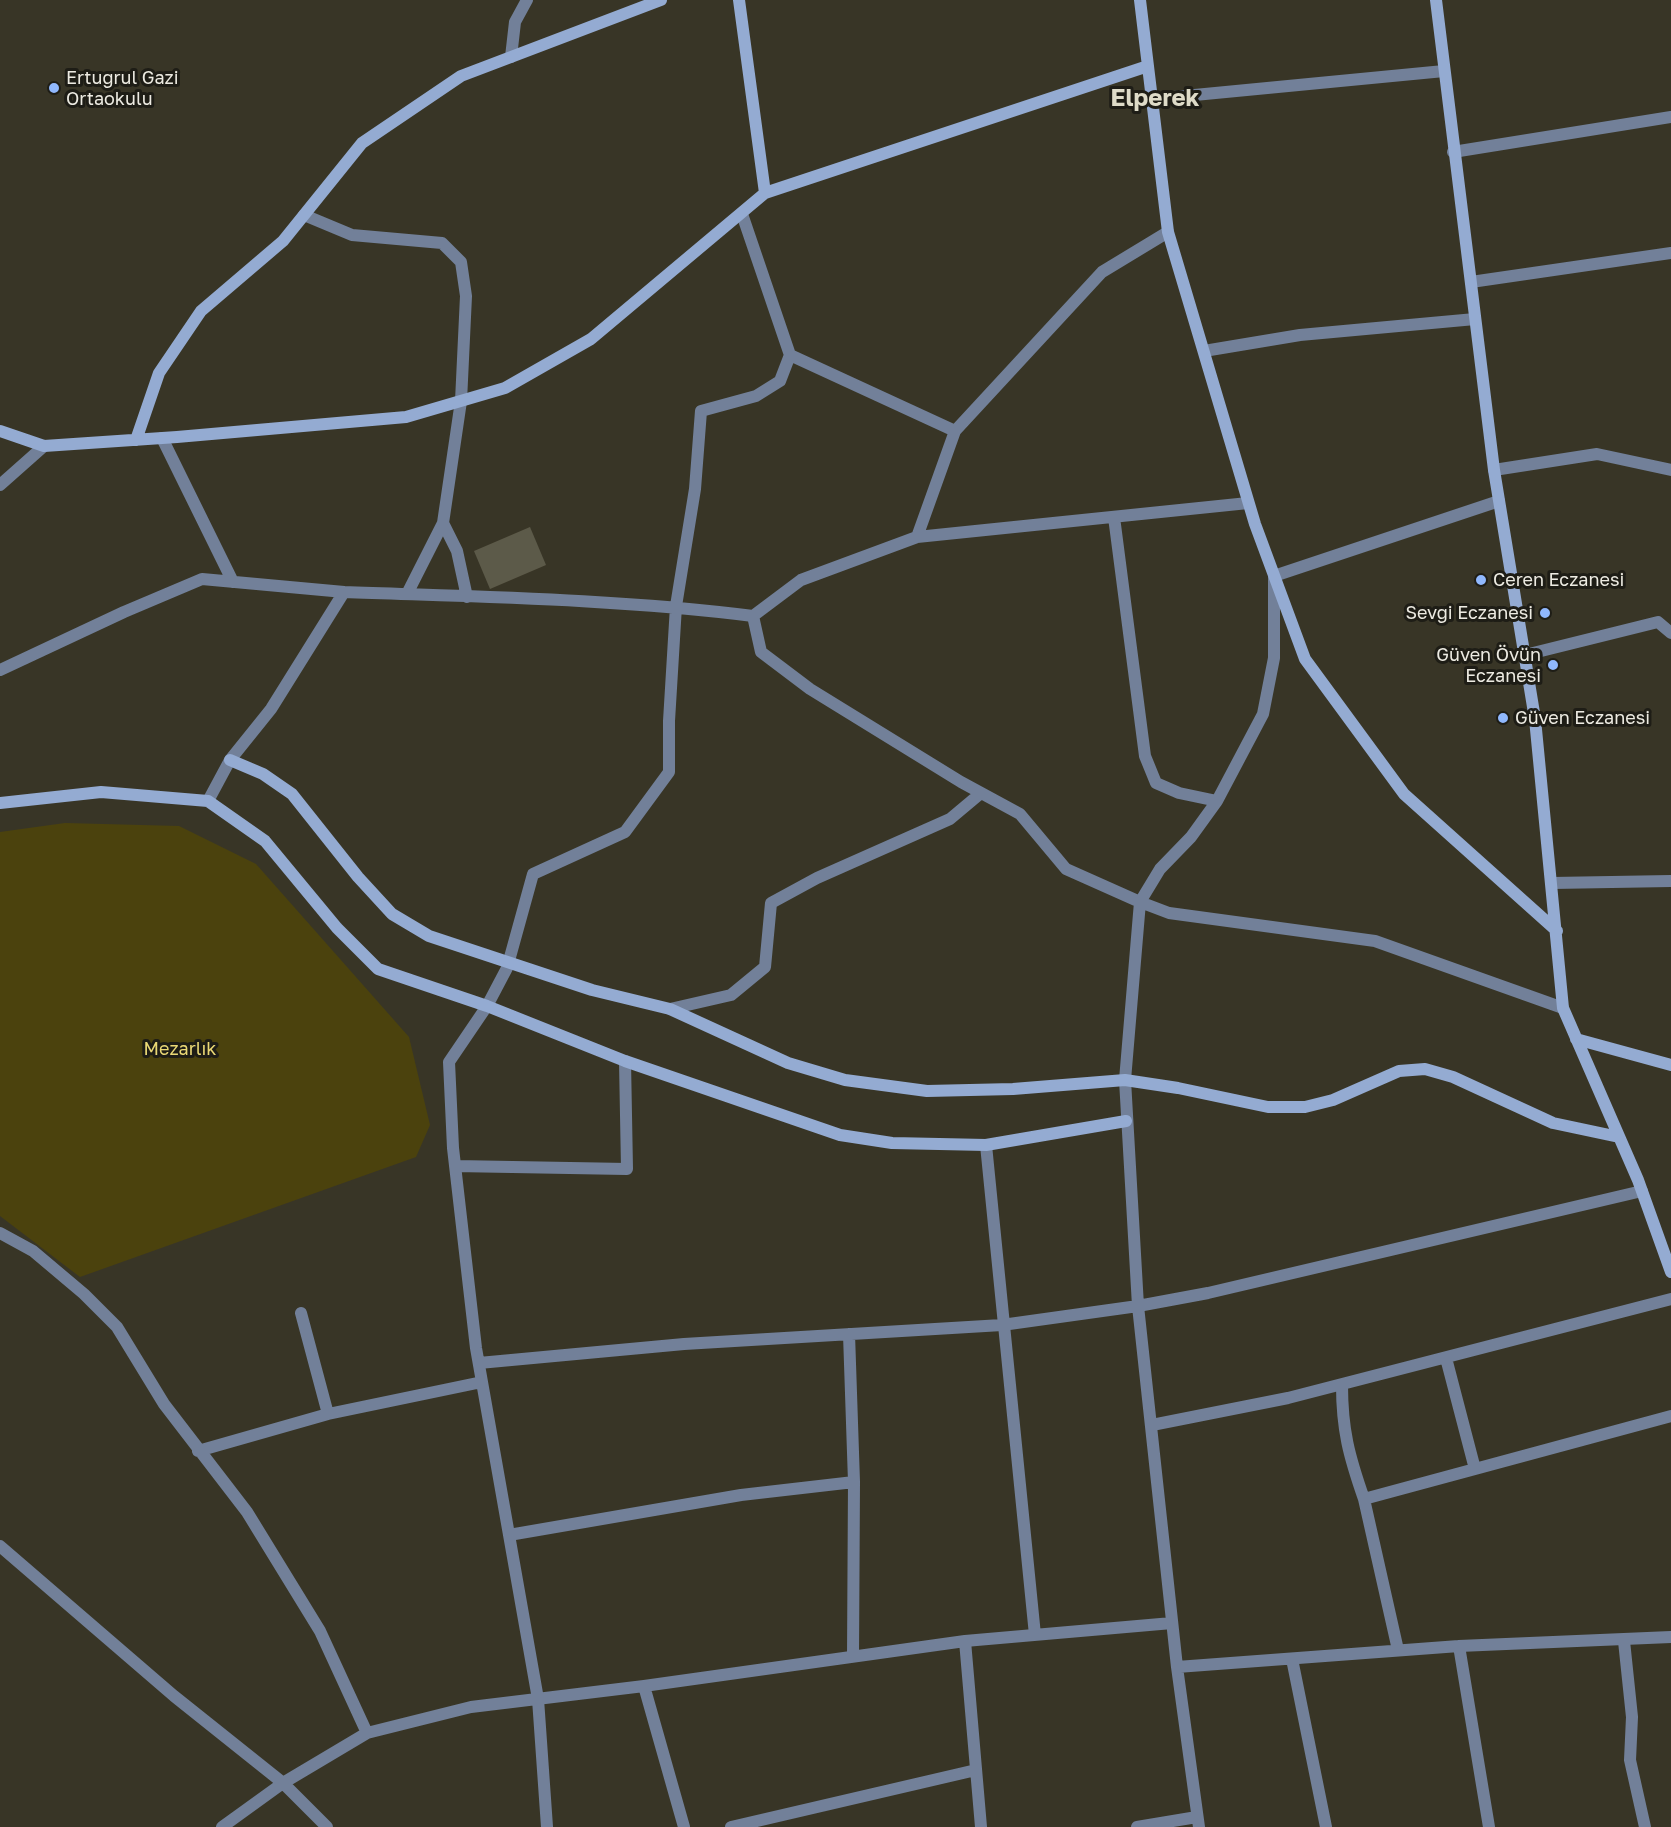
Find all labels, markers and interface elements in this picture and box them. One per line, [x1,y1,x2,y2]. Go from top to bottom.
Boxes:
place label: Ertuğrul Gazi Ortaokulu [66,67,179,110]
marker: Ertuğrul Gazi Ortaokulu [47,81,61,95]
district label: Elperek [1110,84,1200,112]
place label: Ceren Eczanesi [1493,569,1624,591]
marker: Ceren Eczanesi [1474,573,1488,587]
place label: Sevgi Eczanesi [1405,602,1533,624]
marker: Sevgi Eczanesi [1538,606,1552,620]
place label: Güven Övün Eczanesi [1436,644,1541,686]
marker: Güven Övün Eczanesi [1546,658,1560,672]
place label: Güven Eczanesi [1515,707,1650,729]
marker: Güven Eczanesi [1496,711,1510,725]
park label: Mezarlık [143,1038,217,1060]

